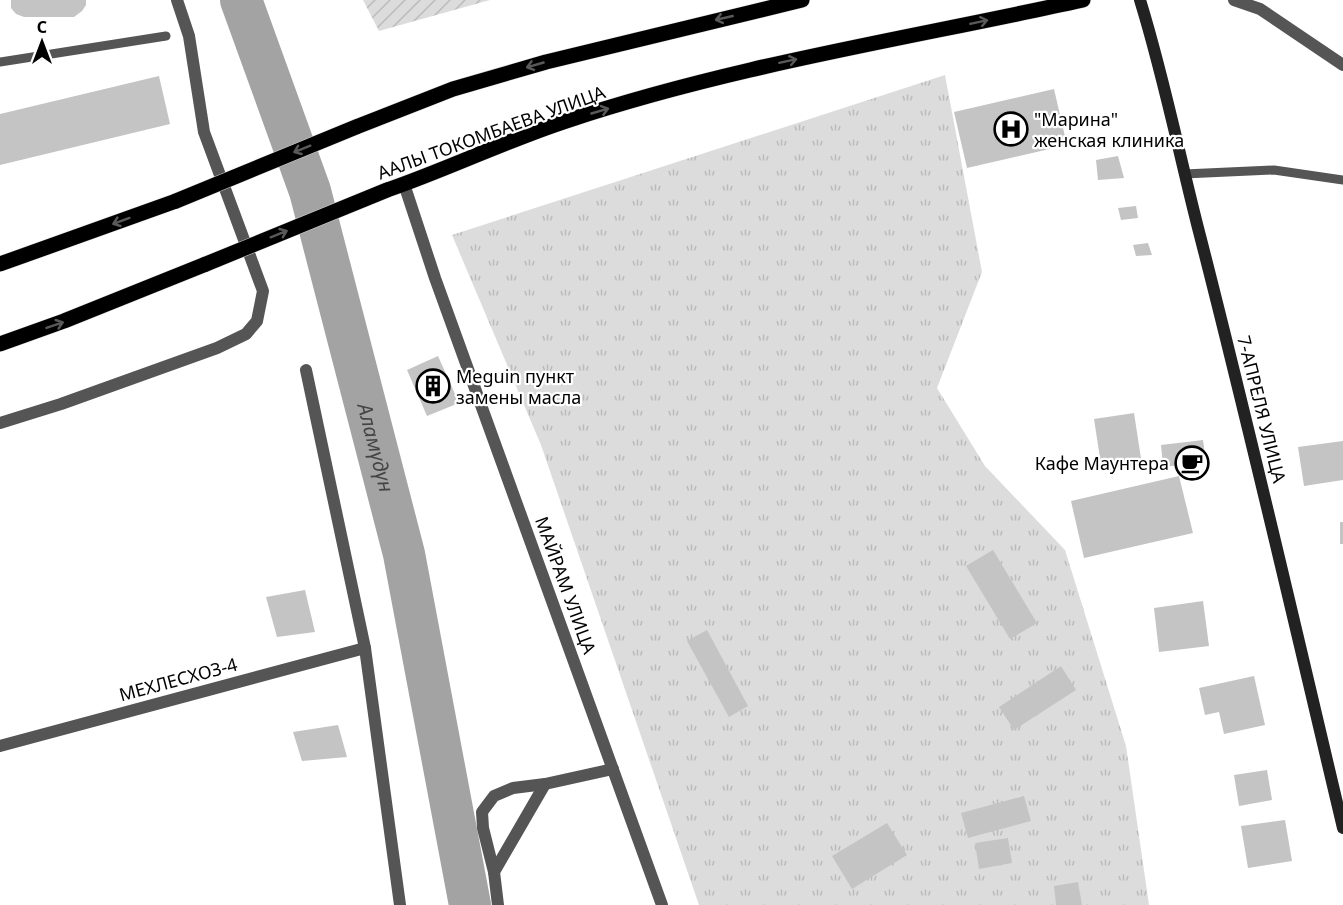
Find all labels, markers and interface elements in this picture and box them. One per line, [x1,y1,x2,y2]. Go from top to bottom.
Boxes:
north arrow [12,12,72,72]
one-way arrow [715,13,734,25]
text: С [37,16,47,38]
one-way arrow [969,16,988,27]
one-way arrow [778,55,797,66]
one-way arrow [526,60,545,71]
street label: ААЛЫ ТОКОМБАЕВА УЛИЦА [374,79,609,184]
one-way arrow [590,105,609,116]
place label: "Марина" женская клиника [1034,107,1184,152]
hospital icon: "Марина" женская клиника [993,111,1029,147]
one-way arrow [293,144,312,155]
one-way arrow [113,216,131,227]
one-way arrow [270,228,288,239]
one-way arrow [45,318,64,329]
street label: 7-АПРЕЛЯ УЛИЦА [1232,333,1292,486]
place label: Meguin пункт замены масла [456,364,581,409]
building icon: Meguin пункт замены масла [415,368,451,404]
water label: Аламүдүн [351,398,401,495]
cafe icon: Кафе Маунтера [1174,445,1210,481]
place label: Кафе Маунтера [1035,451,1169,475]
street label: МАЙРАМ УЛИЦА [530,513,602,657]
street label: МЕХЛЕСХОЗ-4 [116,652,240,706]

